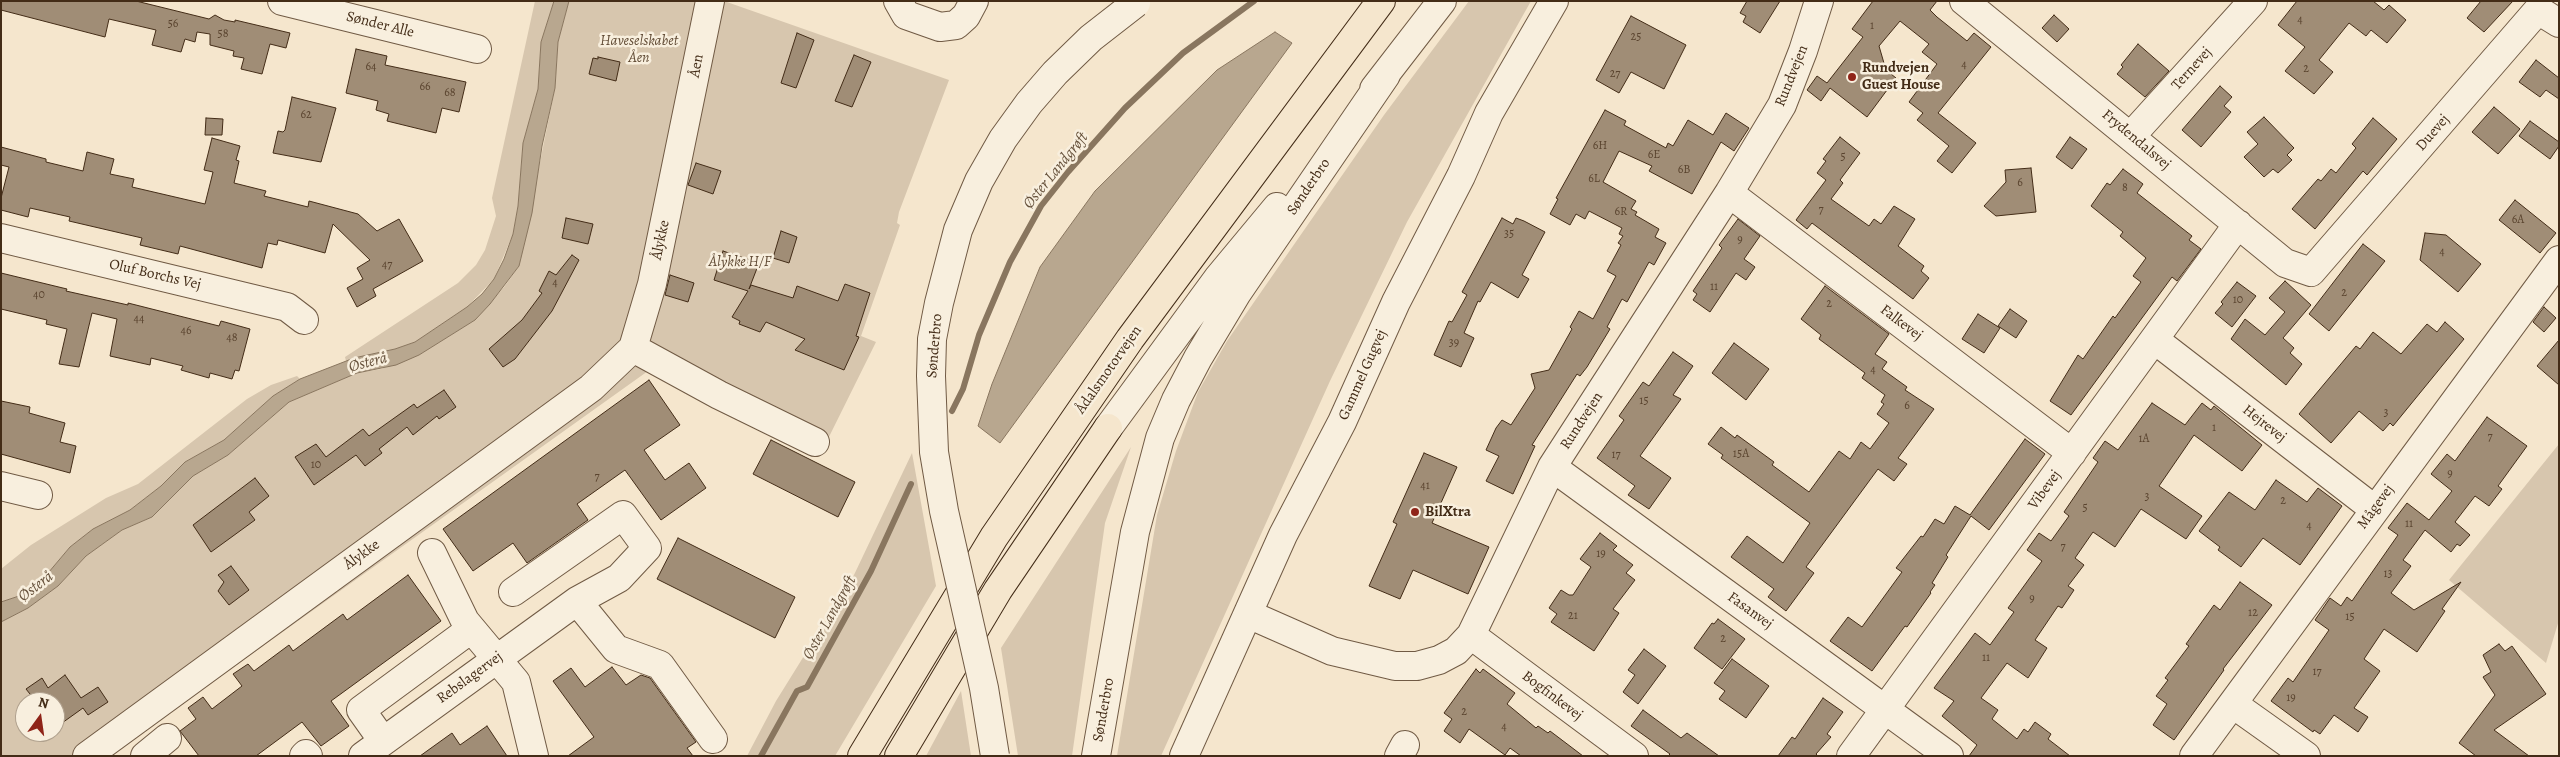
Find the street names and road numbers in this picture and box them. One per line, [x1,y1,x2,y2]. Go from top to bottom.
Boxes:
street label: Sønder Alle [344,8,416,42]
street label: Rundvejen [1771,43,1813,109]
street label: Ternevej [2168,44,2216,94]
street label: Åen [686,53,708,79]
street label: Frydendalsvej [2098,106,2174,174]
street label: Duevej [2412,111,2454,155]
street label: Sønderbro [1283,155,1335,219]
street label: Ålykke [648,218,674,262]
street label: Oluf Borchs Vej [107,256,203,294]
street label: Falkevej [1876,301,1926,345]
street label: Sønderbro [923,313,947,379]
street label: Ådalsmotorvejen [1072,322,1146,418]
street label: Gammel Gugvej [1335,327,1391,423]
street label: Rundvejen [1557,389,1607,453]
street label: Hejrevej [2238,401,2290,447]
street label: Vibevej [2025,467,2065,513]
street label: Mågevej [2354,481,2398,533]
street label: Ålykke [340,536,384,574]
street label: Fasanvej [1724,588,1776,634]
street label: Rebslagervej [434,648,506,708]
street label: Bogfinkevej [1518,667,1586,725]
street label: Sønderbro [1090,677,1118,743]

